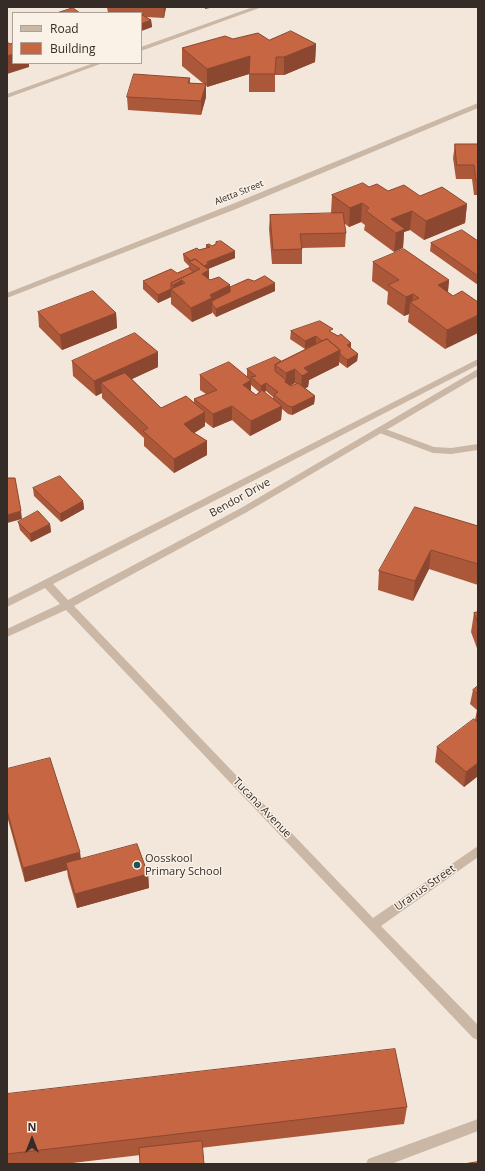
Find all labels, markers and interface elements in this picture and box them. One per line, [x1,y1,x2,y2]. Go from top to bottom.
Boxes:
legend [12,12,142,64]
text: Road [50,20,79,37]
text: Building [50,40,95,57]
street label: Aletta Street [213,178,265,208]
street label: Bendor Drive [207,476,273,520]
street label: Tucana Avenue [230,775,294,841]
place label: Oosskool Primary School [145,852,222,878]
marker: Oosskool Primary School [132,860,142,870]
street label: Uranus Street [392,862,458,914]
north arrow [12,1119,52,1159]
text: N [28,1119,36,1134]

